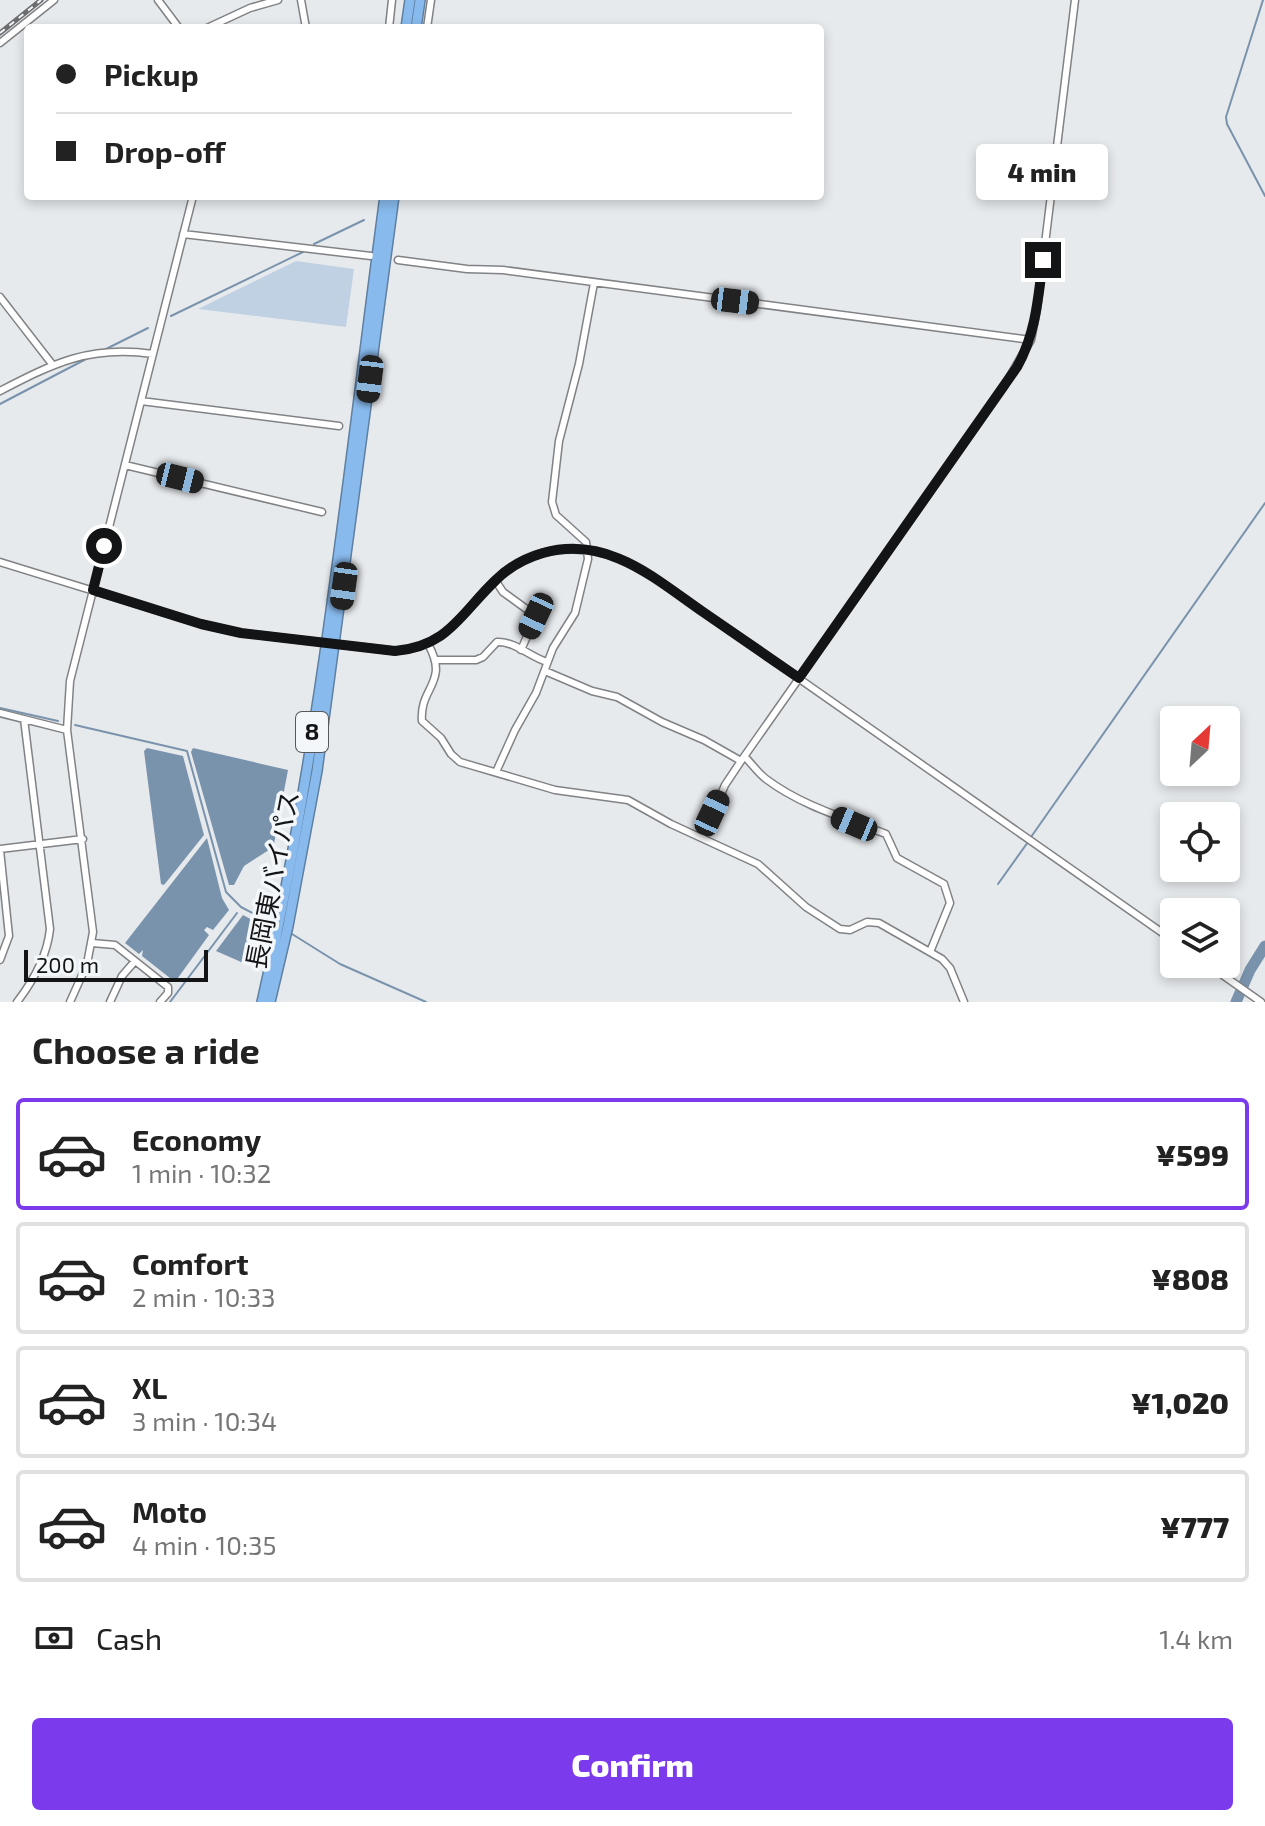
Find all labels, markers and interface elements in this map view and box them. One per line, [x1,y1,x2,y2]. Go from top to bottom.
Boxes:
text: Pickup [104,56,199,92]
text: Drop-off [104,133,226,169]
callout: 4 min [977,144,1109,200]
text: 4 min [1008,156,1076,187]
route end [1025,242,1061,278]
car [710,286,760,316]
car [355,354,385,404]
car [154,461,206,495]
route start [86,528,122,564]
car [329,561,359,611]
car [515,589,557,643]
north arrow [1160,706,1240,786]
map controls [1160,706,1240,978]
road number: 8 [296,712,328,752]
car [691,786,733,840]
street label: 長岡東バイパス [239,788,304,972]
button: locate [1160,802,1240,882]
car [827,804,881,844]
button: layers [1160,898,1240,978]
scale bar [24,946,208,982]
text: 200 m [36,951,99,977]
text: Choose a ride [32,1028,260,1071]
icon: car [36,1118,108,1190]
text: Economy [132,1121,261,1157]
text: ¥599 [1156,1136,1229,1172]
text: 1 min · 10:32 [132,1157,271,1188]
icon: car [36,1242,108,1314]
text: Comfort [132,1245,249,1281]
text: ¥808 [1151,1260,1229,1296]
text: 2 min · 10:33 [132,1281,276,1312]
icon: car [36,1366,108,1438]
text: XL [132,1369,167,1405]
text: ¥1,020 [1131,1384,1229,1420]
text: 3 min · 10:34 [132,1405,277,1436]
icon: car [36,1490,108,1562]
text: Moto [132,1493,207,1529]
text: ¥777 [1160,1508,1229,1544]
text: 4 min · 10:35 [132,1529,276,1560]
icon: cash [32,1616,76,1660]
text: Cash [96,1620,162,1656]
text: 1.4 km [1159,1623,1233,1654]
button: Confirm [32,1718,1233,1810]

